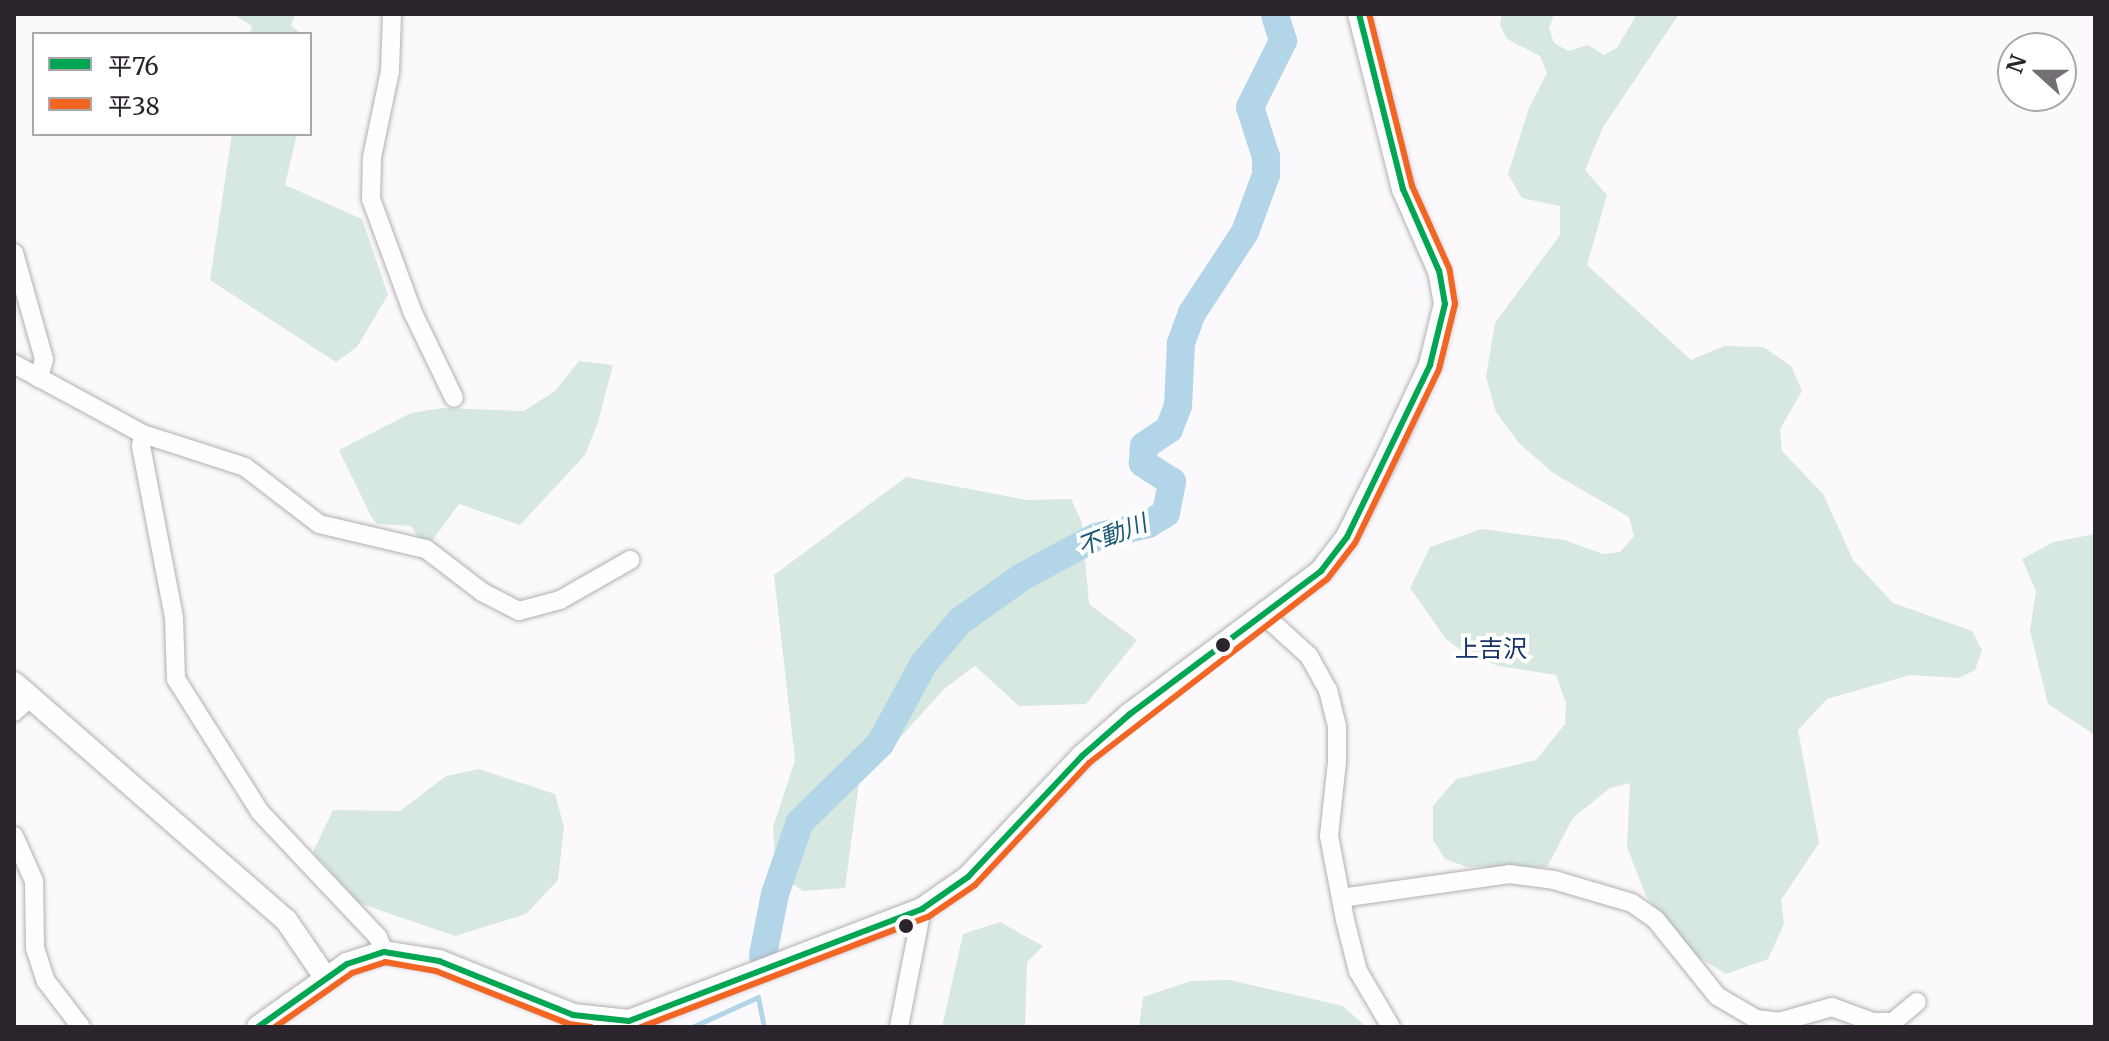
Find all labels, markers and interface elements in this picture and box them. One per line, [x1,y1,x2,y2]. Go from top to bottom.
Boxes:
legend [32,32,312,136]
north arrow [1997,32,2077,112]
text: 平76 [108,51,159,82]
text: N [2000,51,2033,77]
text: 平38 [108,91,160,122]
water label: 不動川 [1073,509,1151,561]
district label: 上吉沢 [1455,635,1527,663]
unlabelled marker [1215,637,1231,653]
unlabelled marker [898,918,914,934]

